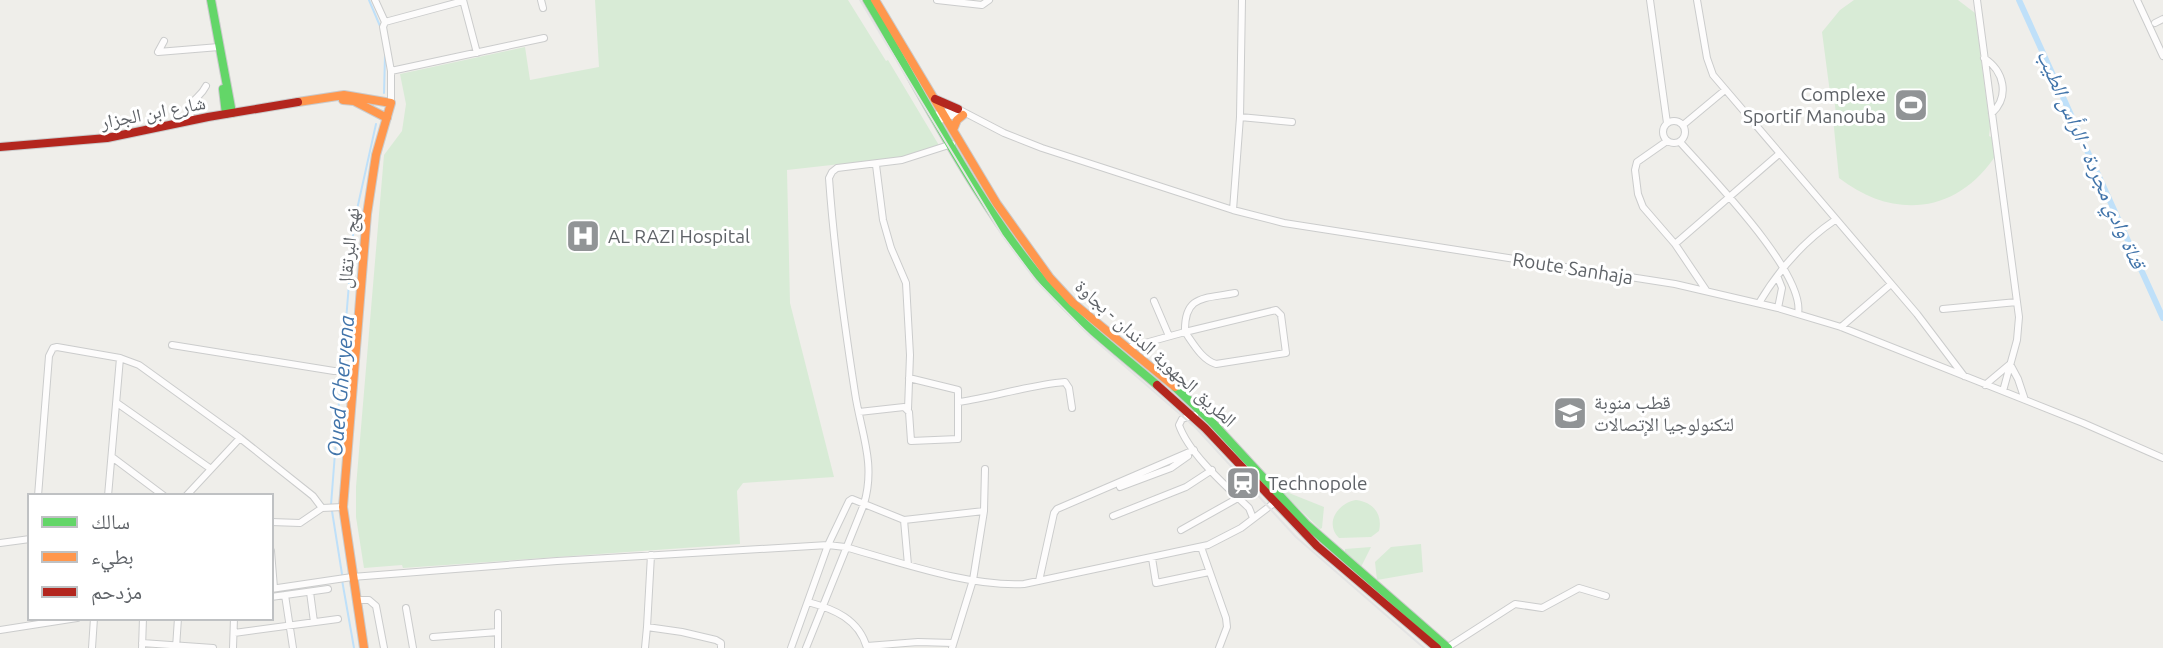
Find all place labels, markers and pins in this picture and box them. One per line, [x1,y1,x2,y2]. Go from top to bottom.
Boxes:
place label: Complexe Sportif Manouba [1743,83,1886,127]
sports icon: Complexe Sportif Manouba [1892,86,1930,124]
hospital icon: AL RAZI Hospital [564,217,602,255]
place label: AL RAZI Hospital [608,225,750,247]
place label: قطب منوبة لتكنولوجيا الإتصالات [1594,391,1734,437]
school or university icon: قطب منوبة لتكنولوجيا الإتصالات [1551,394,1589,432]
station icon: Technopole [1224,464,1262,502]
place label: Technopole [1268,472,1367,494]

